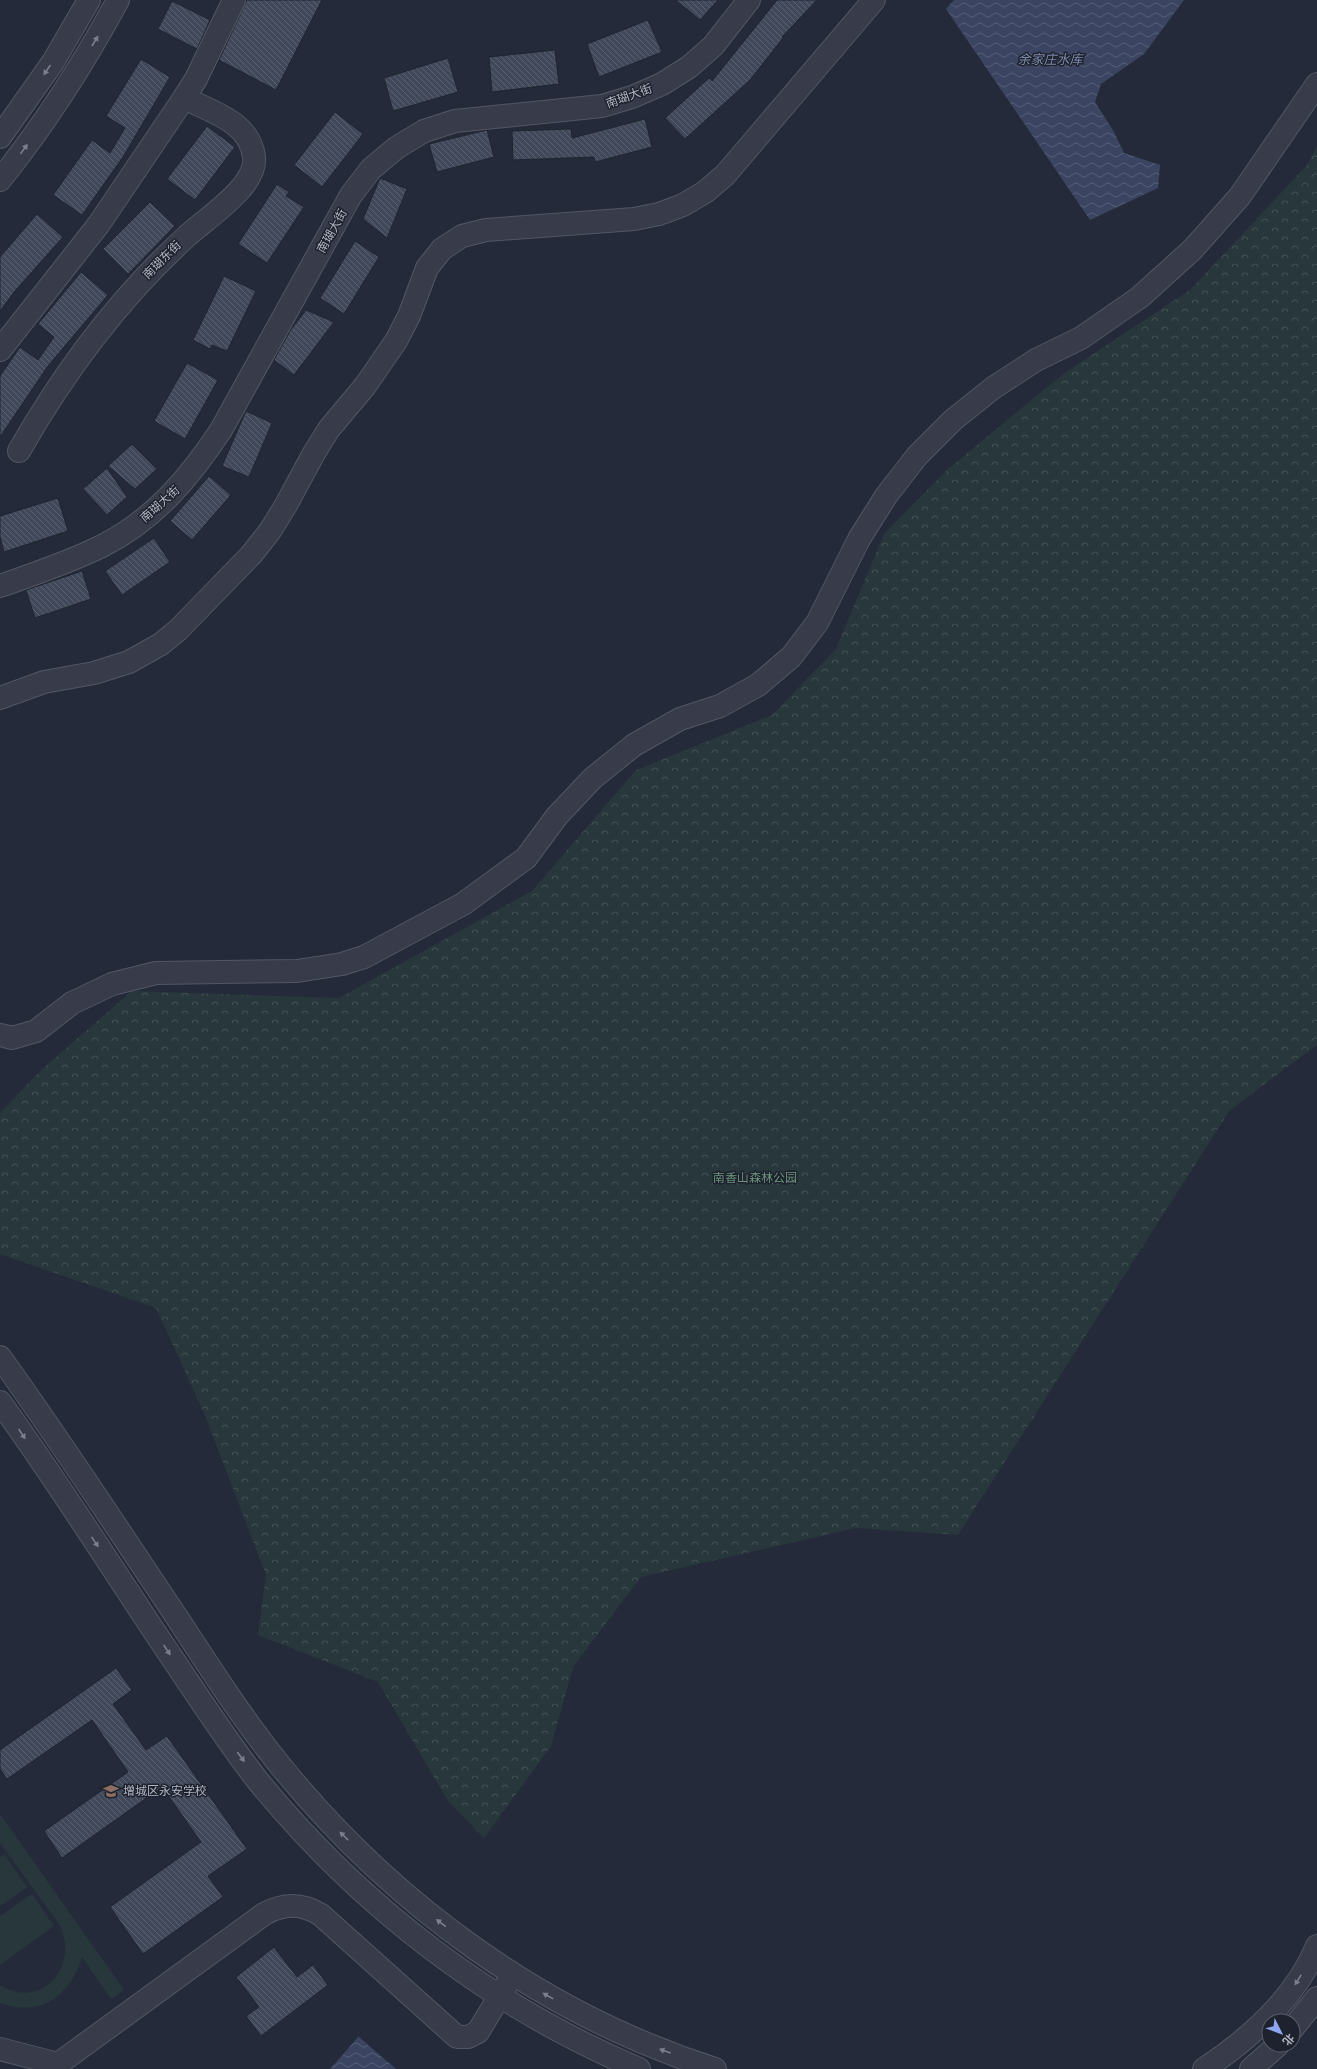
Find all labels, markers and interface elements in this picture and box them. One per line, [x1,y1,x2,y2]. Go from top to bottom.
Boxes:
one-way arrow [92,35,99,47]
water label: 余家庄水库 [1017,52,1084,67]
one-way arrow [43,65,51,75]
street label: 南瑚大街 [604,81,654,111]
one-way arrow [20,144,28,154]
street label: 南瑚大街 [314,207,350,255]
street label: 南瑚东街 [140,238,184,282]
street label: 南瑚大街 [137,483,183,525]
park label: 南香山森林公园 [713,1171,797,1185]
one-way arrow [18,1429,26,1439]
one-way arrow [91,1536,98,1548]
one-way arrow [163,1645,171,1655]
one-way arrow [237,1751,245,1762]
school or university icon: 增城区永安学校 [102,1782,120,1800]
place label: 增城区永安学校 [123,1784,207,1798]
one-way arrow [339,1831,349,1841]
one-way arrow [435,1919,446,1927]
one-way arrow [1294,1974,1301,1986]
one-way arrow [542,1993,554,1999]
north arrow [1261,2013,1301,2053]
text: 北 [1280,2031,1297,2048]
one-way arrow [659,2048,671,2054]

